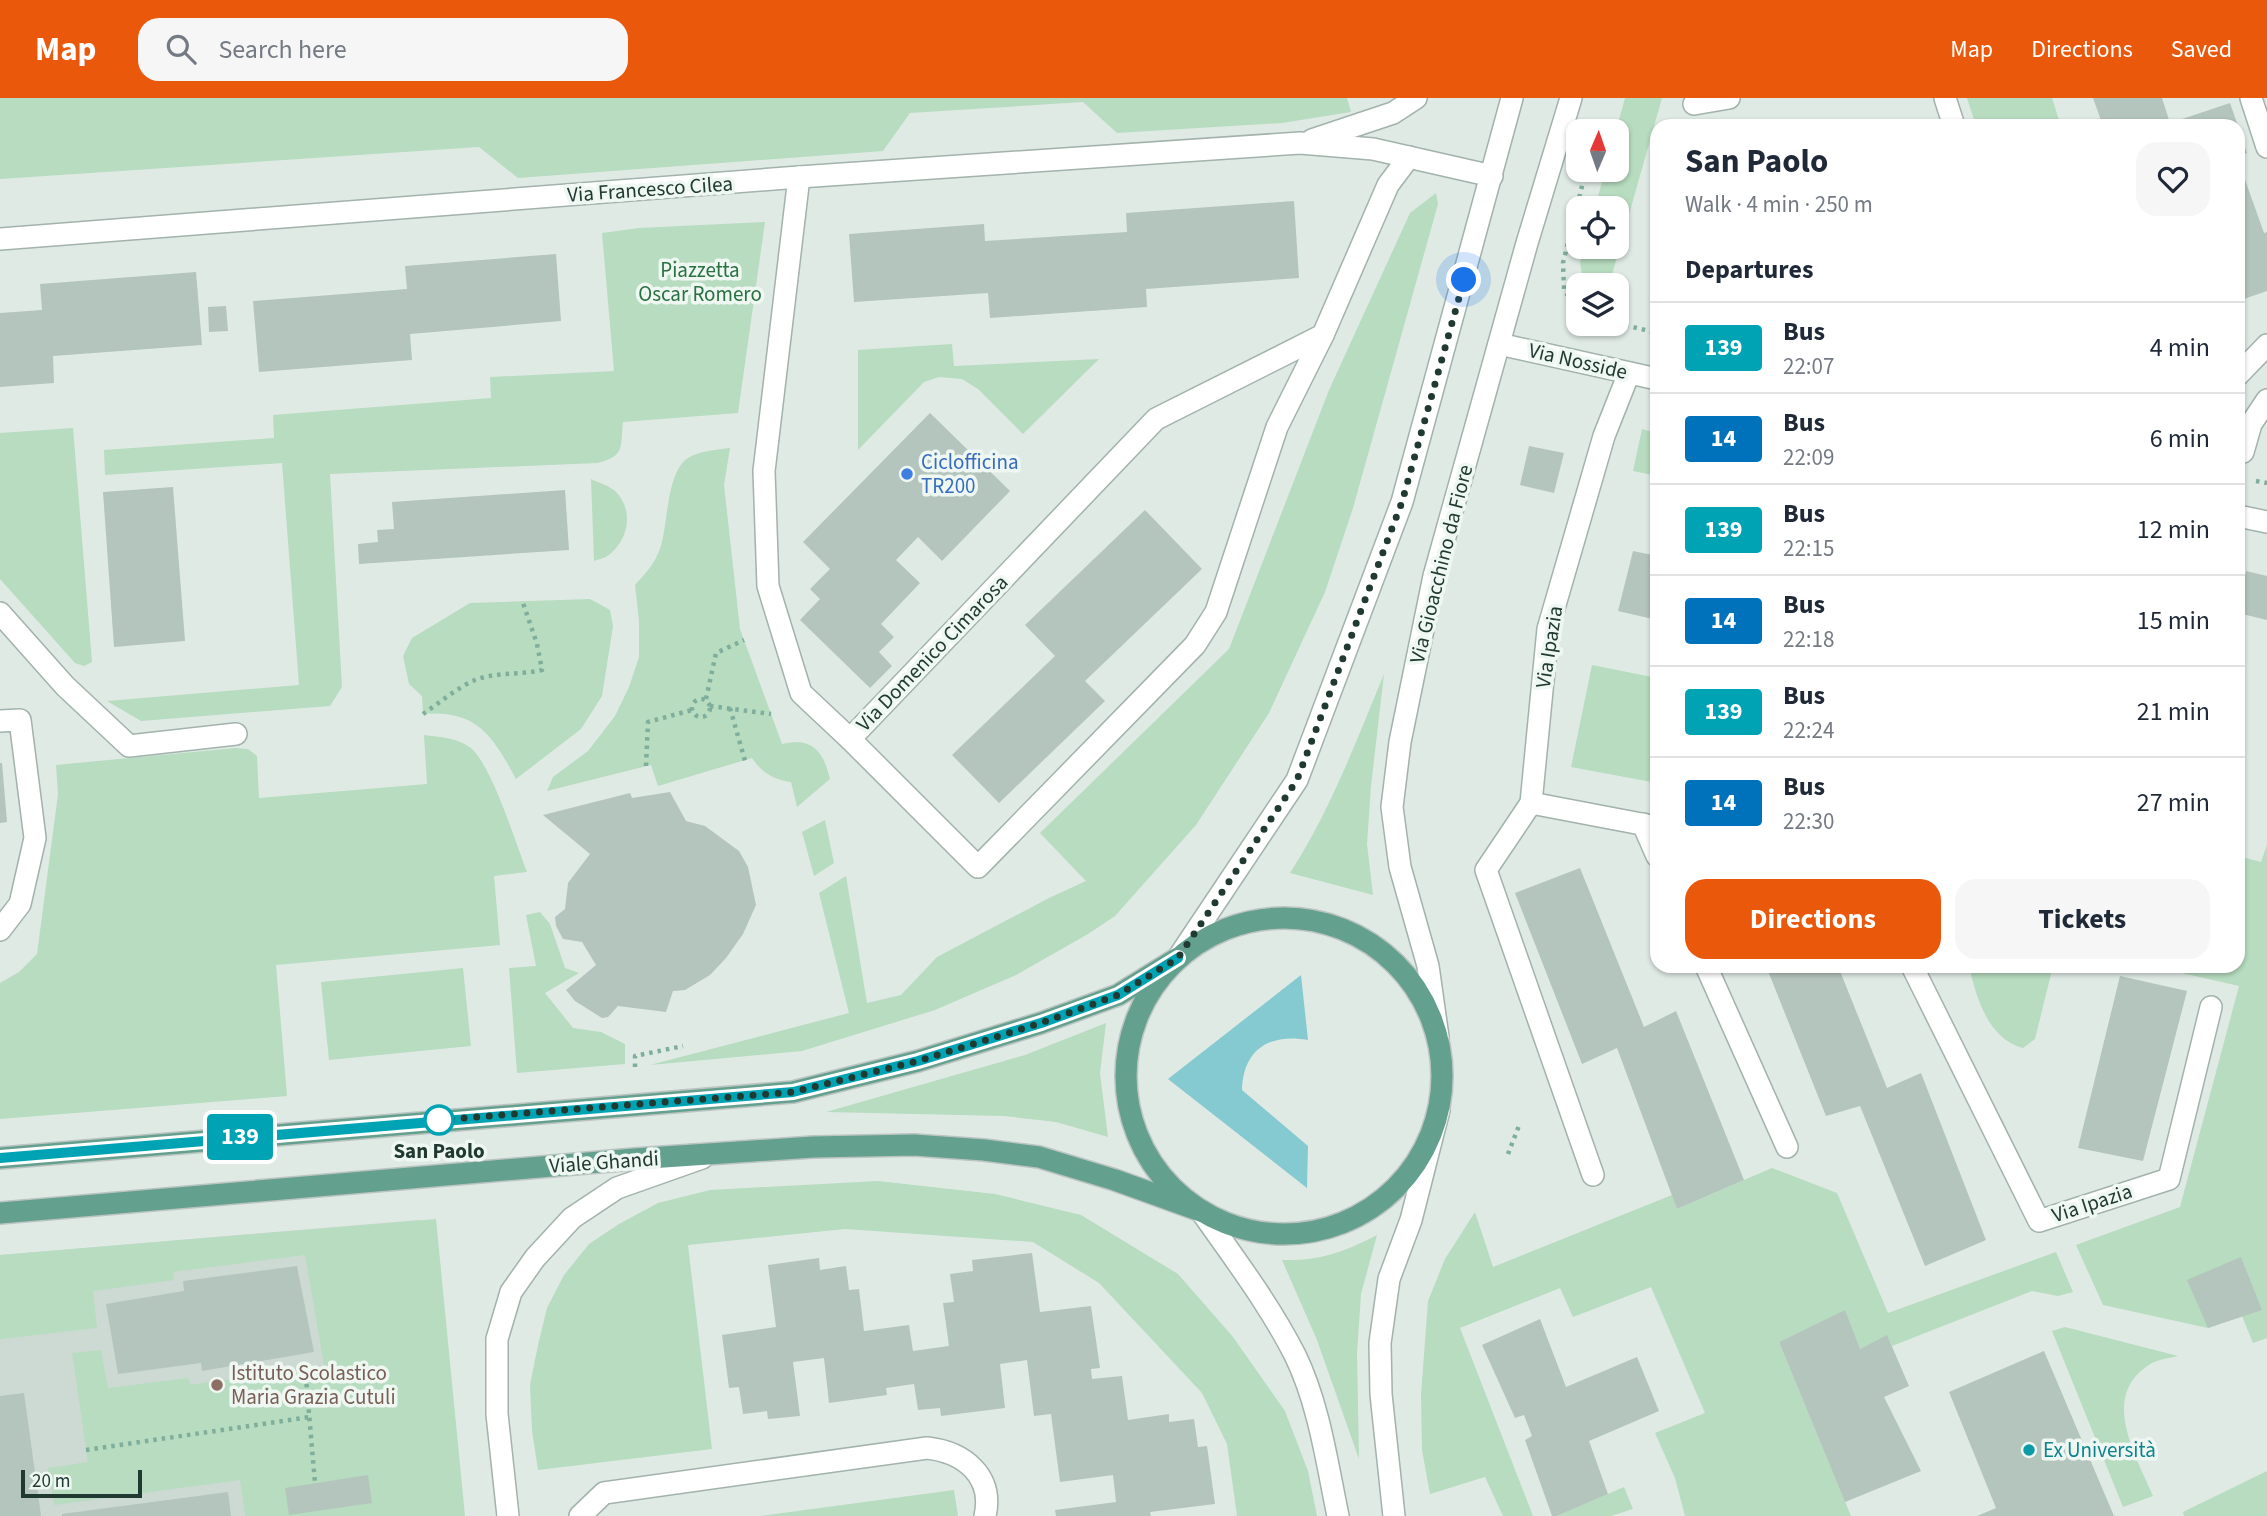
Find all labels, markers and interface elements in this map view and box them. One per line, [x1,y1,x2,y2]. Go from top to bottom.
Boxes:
search box [138,18,628,81]
text: Map [35,26,96,73]
icon: search [162,30,200,68]
text: Search here [218,31,347,68]
text: Map [1950,32,1993,67]
text: Directions [2031,32,2133,67]
text: Saved [2171,32,2232,67]
north arrow [1566,119,1629,182]
map controls [1566,119,1629,336]
text: San Paolo [1685,138,1828,185]
button: heart [2136,142,2210,216]
street label: Via Francesco Cilea [566,168,734,210]
text: Walk · 4 min · 250 m [1685,188,1873,221]
button: locate [1566,196,1629,259]
text: Departures [1685,251,1813,288]
park label: Piazzetta Oscar Romero [638,255,762,309]
your location [1446,262,1481,297]
button: layers [1566,273,1629,336]
text: Bus [1783,313,1825,350]
text: 4 min [2150,329,2210,366]
text: 139 [1704,330,1743,365]
street label: Via Nosside [1526,335,1630,387]
text: 22:07 [1783,350,1834,383]
text: Bus [1783,404,1825,441]
text: 6 min [2150,420,2210,457]
text: 14 [1711,421,1736,456]
text: 22:09 [1783,441,1834,474]
place label: Ciclofficina TR200 [921,447,1019,501]
street label: Via Gioacchino da Fiore [1402,461,1480,667]
marker: Ciclofficina TR200 [899,466,915,482]
text: Bus [1783,495,1825,532]
text: 12 min [2137,511,2210,548]
text: 139 [1704,512,1743,547]
text: 22:15 [1783,532,1834,565]
street label: Via Domenico Cimarosa [849,568,1015,738]
text: Bus [1783,586,1825,623]
text: 15 min [2137,602,2210,639]
text: 14 [1711,603,1736,638]
street label: Via Ipazia [1528,604,1570,690]
text: 22:18 [1783,623,1834,656]
text: Bus [1783,677,1825,714]
text: 21 min [2137,693,2210,730]
text: 139 [1704,694,1743,729]
text: 22:24 [1783,714,1834,747]
text: Bus [1783,768,1825,805]
text: 27 min [2137,784,2210,821]
text: 14 [1711,785,1736,820]
text: 22:30 [1783,805,1834,838]
button: Directions [1685,879,1941,959]
button: Tickets [1955,879,2210,959]
marker: San Paolo [424,1105,454,1135]
line badge: 139 [200,1114,280,1160]
text: 139 [221,1119,259,1154]
place label: San Paolo [393,1136,485,1166]
street label: Viale Ghandi [548,1143,660,1181]
street label: Via Ipazia [2048,1176,2136,1230]
place label: Istituto Scolastico Maria Grazia Cutuli [231,1358,396,1412]
marker: Istituto Scolastico Maria Grazia Cutuli [209,1377,225,1393]
place label: Ex Università [2043,1435,2156,1465]
marker: Ex Università [2021,1442,2037,1458]
scale bar [21,1467,142,1499]
text: 20 m [32,1468,70,1495]

